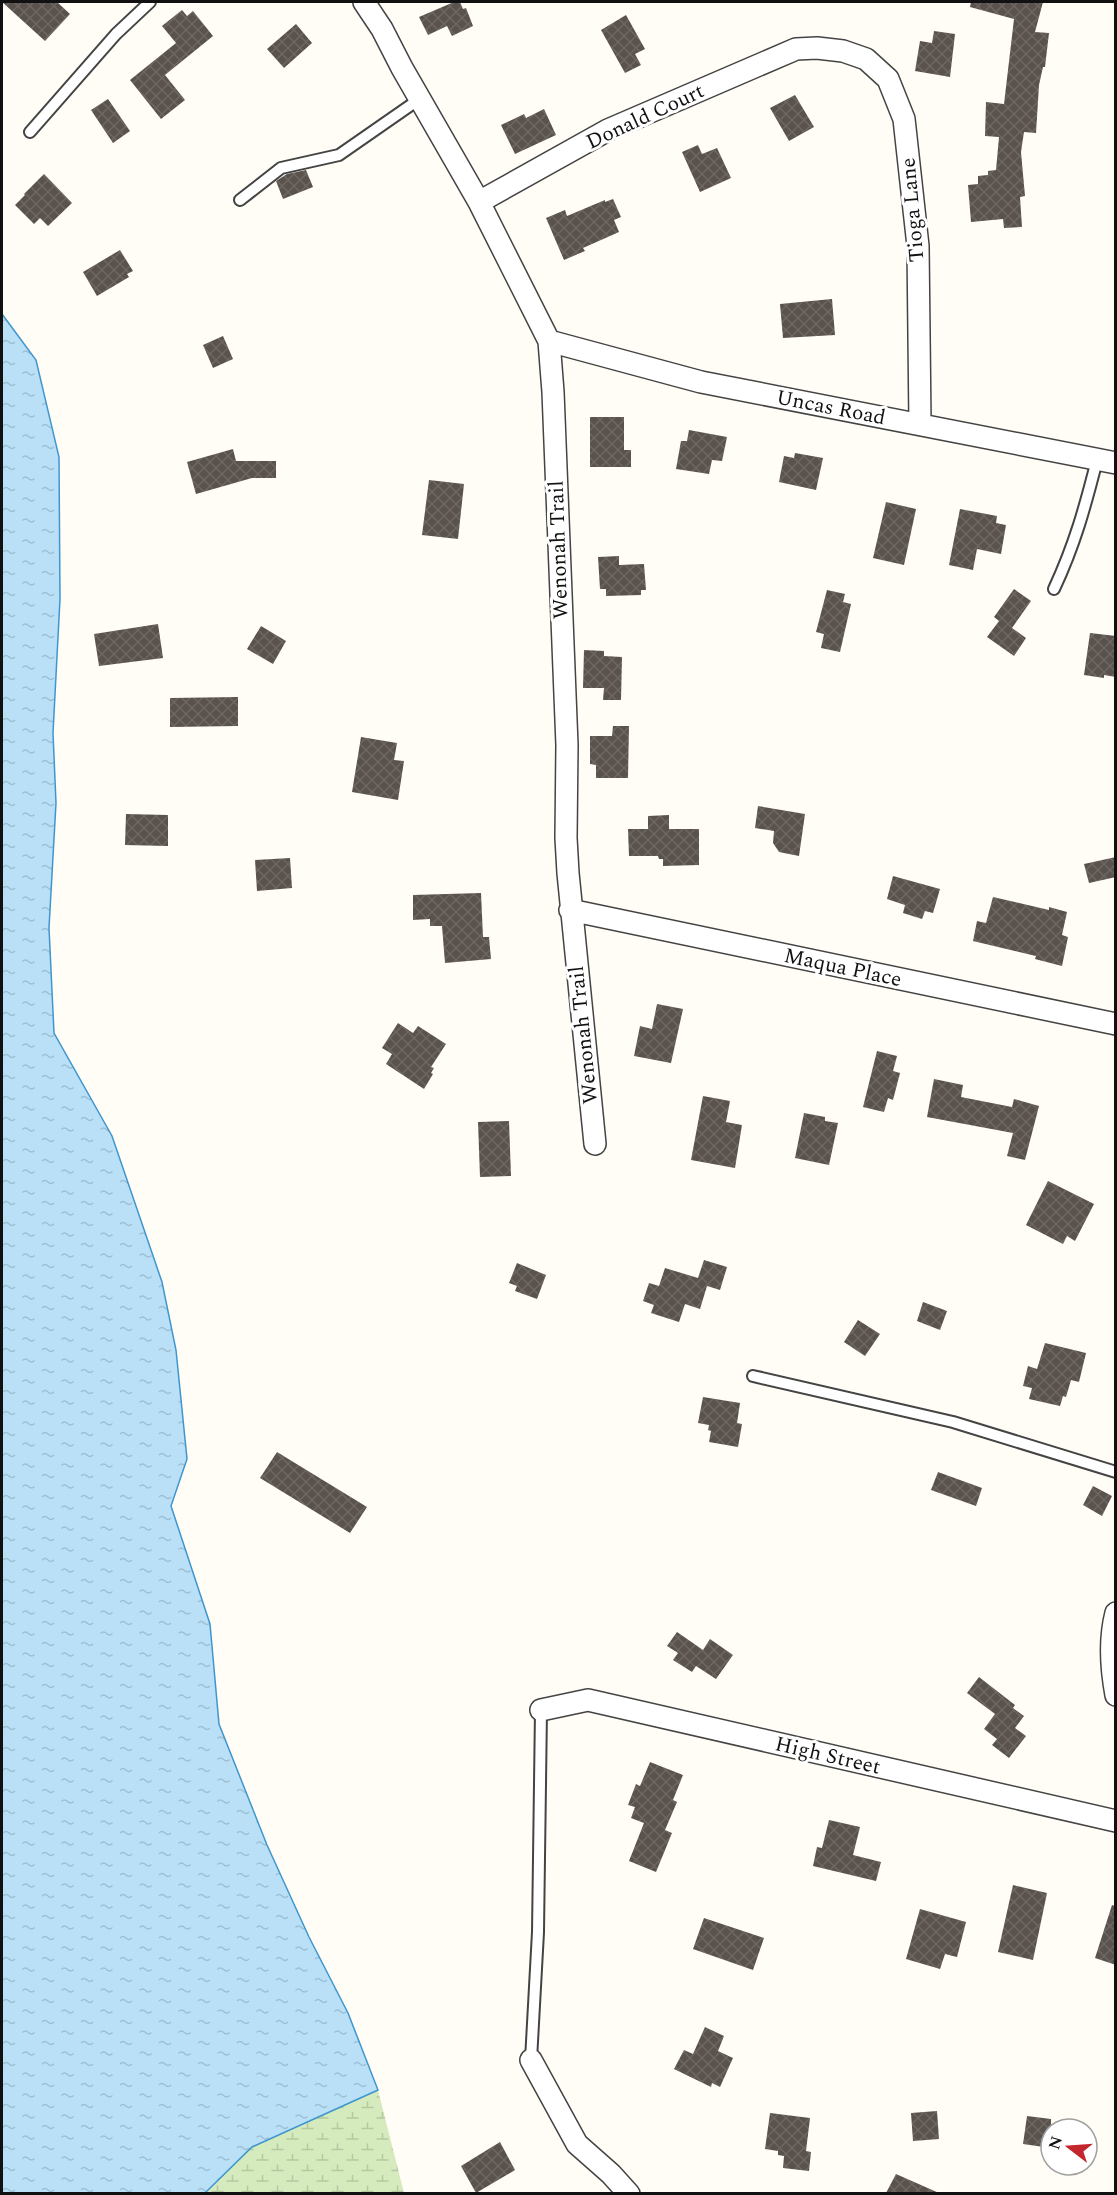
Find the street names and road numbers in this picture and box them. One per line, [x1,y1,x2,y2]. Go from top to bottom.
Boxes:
street label: Donald Court [581,76,710,158]
street label: Tioga Lane [892,156,934,263]
street label: Uncas Road [773,382,888,434]
street label: Wenonah Trail [541,480,577,620]
street label: Maqua Place [781,940,905,996]
street label: Wenonah Trail [561,964,607,1106]
street label: High Street [772,1728,884,1784]

